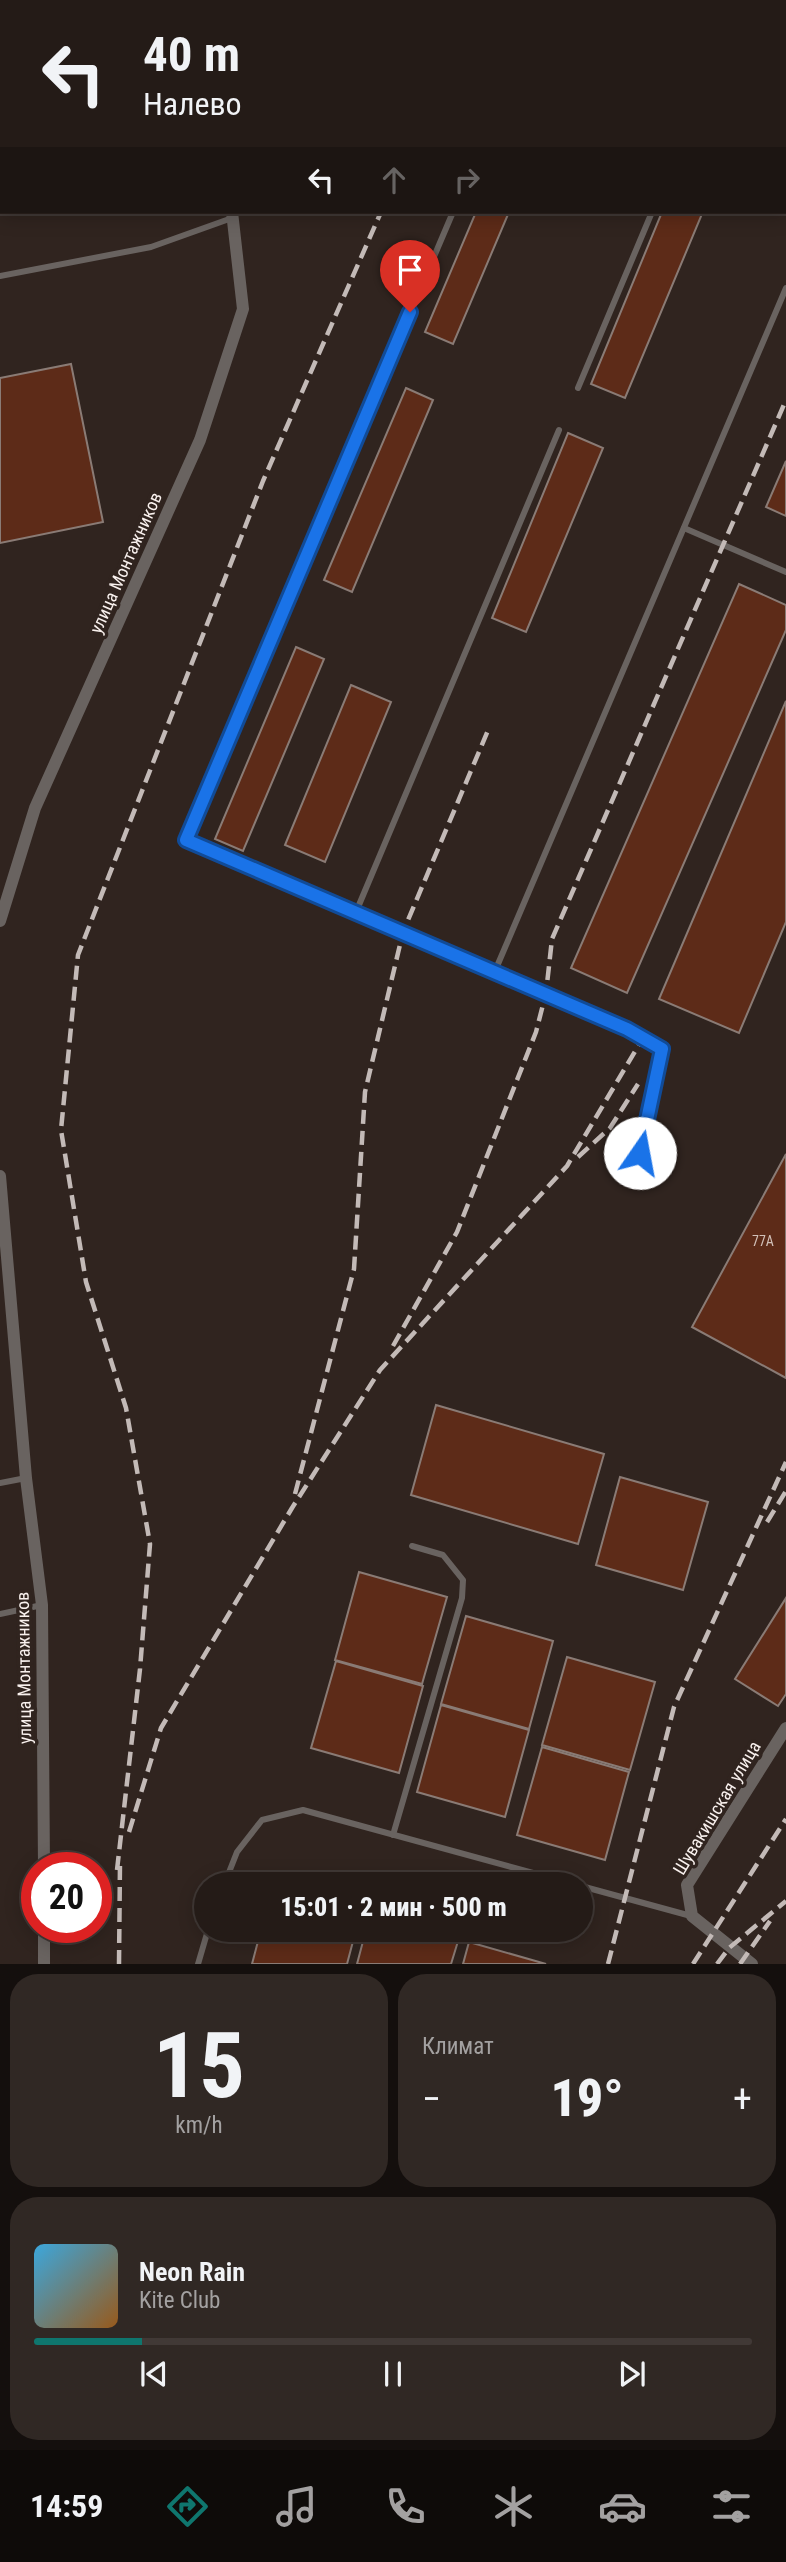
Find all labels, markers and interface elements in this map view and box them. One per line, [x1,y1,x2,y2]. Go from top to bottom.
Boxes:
text: 40 m [143,26,240,83]
icon: left [28,28,119,119]
text: Налево [143,85,242,123]
icon: left [302,161,340,199]
icon: ahead [375,161,413,199]
icon: right [448,161,486,199]
pin [380,240,440,312]
icon: arrive [391,251,429,289]
street label: улица Монтажников [85,489,166,637]
position arrow [603,1116,677,1190]
house number: 77А [752,1233,774,1249]
street label: улица Монтажников [12,1592,35,1744]
street label: Шувакишская улица [668,1737,765,1878]
speed limit sign: 20 [21,1852,112,1943]
text: 15:01 · 2 мин · 500 m [280,1892,507,1922]
text: 15 [153,2013,245,2119]
text: Климат [422,2033,494,2060]
text: 19° [550,2068,624,2129]
text: − [422,2077,441,2121]
text: + [733,2077,752,2121]
text: km/h [175,2112,223,2139]
text: Neon Rain [139,2257,245,2287]
text: Kite Club [139,2287,220,2314]
icon: previous [135,2355,173,2393]
icon: pause [374,2355,412,2393]
icon: next [613,2355,651,2393]
icon: directions [163,2482,212,2531]
icon: music [272,2482,321,2531]
icon: phone [381,2482,430,2531]
icon: climate [489,2482,538,2531]
icon: car [598,2482,647,2531]
icon: filters [707,2482,756,2531]
text: 14:59 [30,2487,103,2525]

